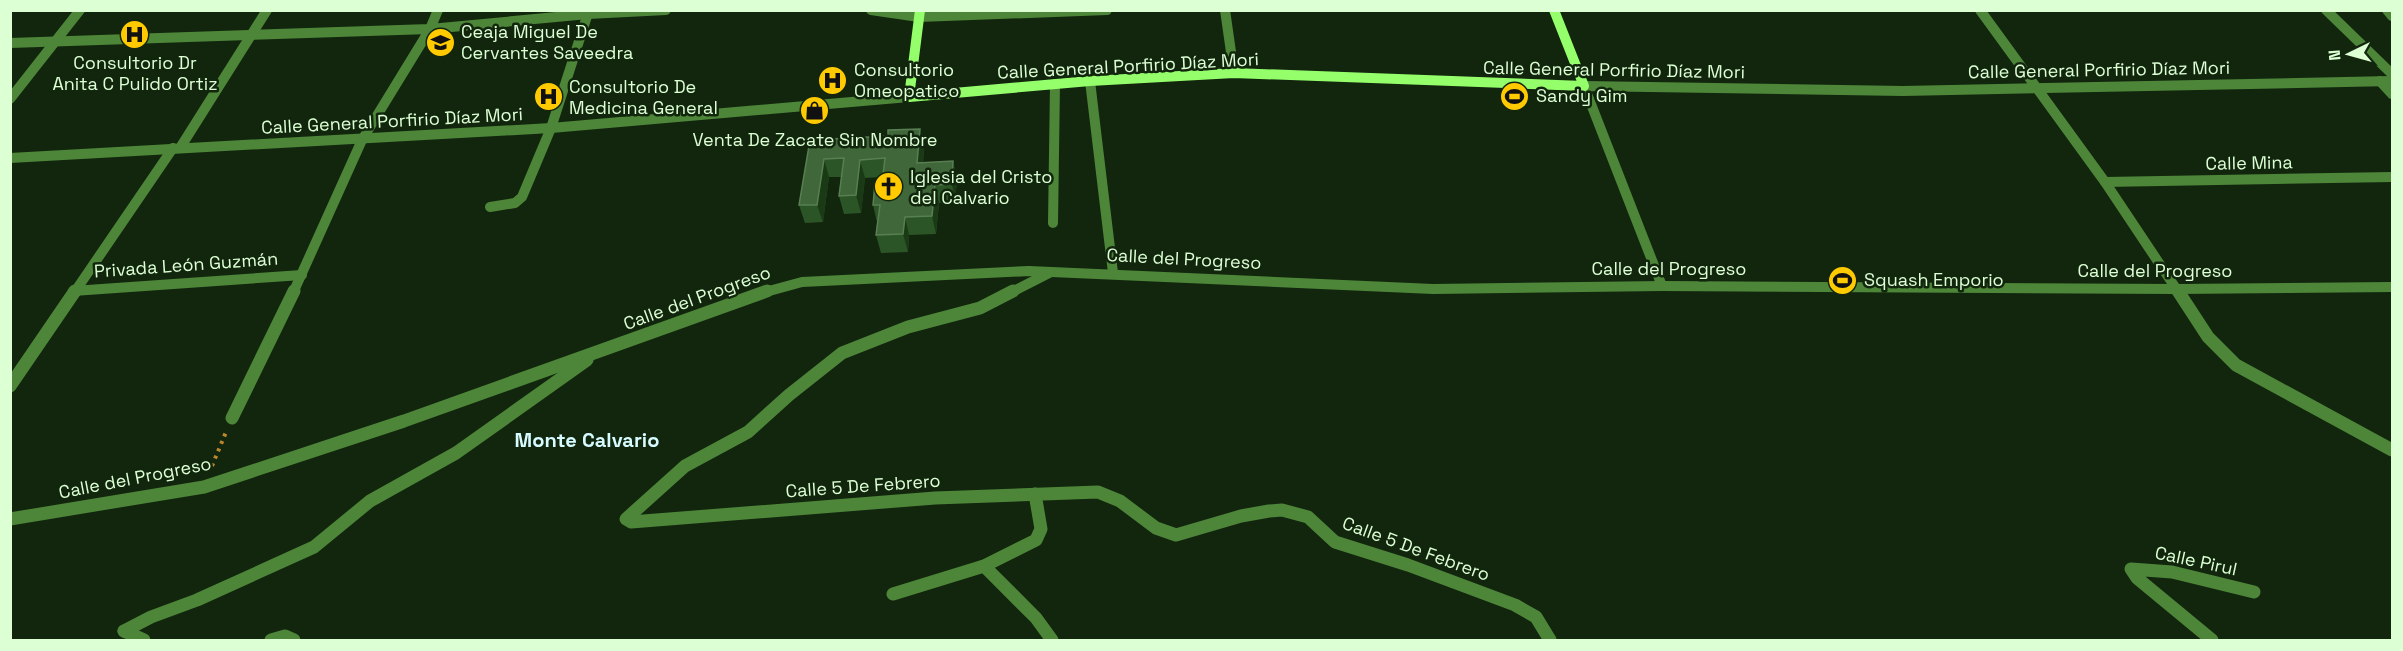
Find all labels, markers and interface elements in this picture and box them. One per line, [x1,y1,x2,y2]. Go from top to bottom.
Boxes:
hospital icon: Consultorio Dr Anita C Pulido Ortiz [119,18,151,50]
place label: Ceaja Miguel De Cervantes Saveedra [461,20,633,64]
north arrow [2319,24,2379,84]
school or university icon: Ceaja Miguel De Cervantes Saveedra [424,26,456,58]
street label: Calle General Porfirio Díaz Mori [997,47,1259,84]
text: N [2324,49,2345,62]
place label: Consultorio Dr Anita C Pulido Ortiz [52,51,218,95]
street label: Calle General Porfirio Díaz Mori [1483,56,1745,83]
street label: Calle General Porfirio Díaz Mori [1968,56,2230,83]
place label: Consultorio Omeopatico [854,58,959,102]
hospital icon: Consultorio Omeopatico [817,64,849,96]
place label: Consultorio De Medicina General [569,75,718,119]
sports icon: Sandy Gim [1499,80,1531,112]
hospital icon: Consultorio De Medicina General [532,81,564,113]
place label: Sandy Gim [1536,84,1627,107]
shop icon: Venta De Zacate Sin Nombre [799,95,831,127]
street label: Calle General Porfirio Díaz Mori [261,102,523,139]
place label: Venta De Zacate Sin Nombre [693,128,937,151]
street label: Calle Mina [2205,150,2293,175]
place label: Iglesia del Cristo del Calvario [910,165,1052,209]
church icon: Iglesia del Cristo del Calvario [873,171,905,203]
street label: Calle del Progreso [1106,243,1262,274]
street label: Privada León Guzmán [93,247,279,282]
street label: Calle del Progreso [1592,257,1746,280]
street label: Calle del Progreso [2078,259,2232,282]
street label: Calle del Progreso [620,260,774,335]
sports icon: Squash Emporio [1827,264,1859,296]
place label: Squash Emporio [1864,268,2004,291]
district label: Monte Calvario [515,427,659,453]
street label: Calle del Progreso [57,451,213,504]
street label: Calle 5 De Febrero [785,469,941,502]
street label: Calle 5 De Febrero [1339,511,1493,586]
street label: Calle Pirul [2153,541,2239,580]

